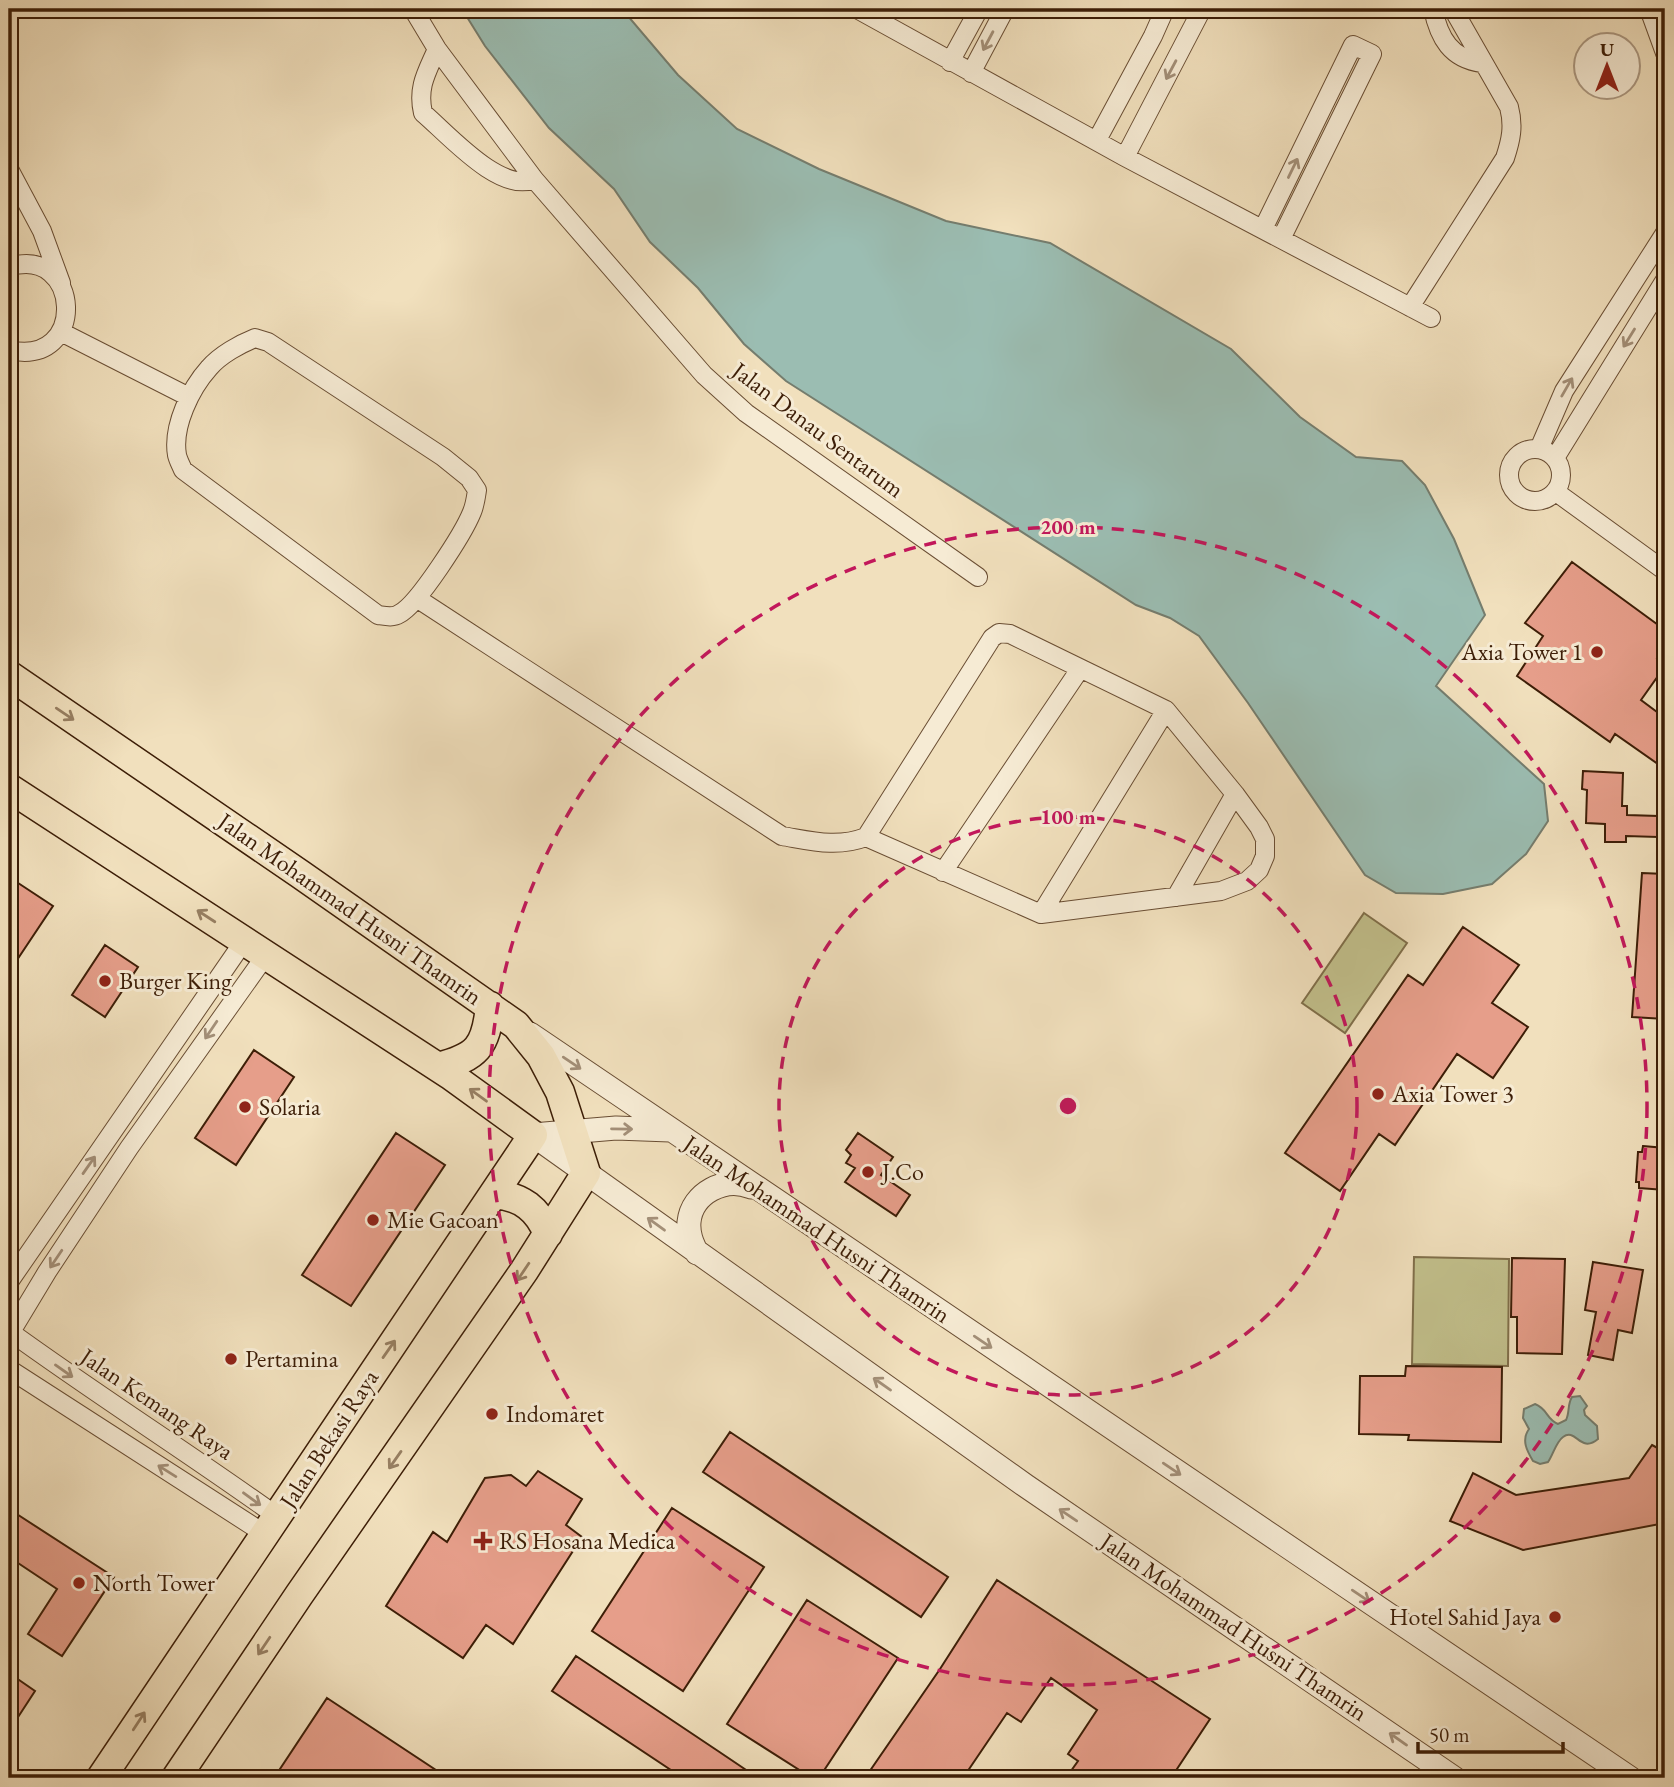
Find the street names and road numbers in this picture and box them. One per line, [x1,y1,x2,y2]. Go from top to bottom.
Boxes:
street label: Jalan Danau Sentarum [724,354,911,505]
street label: Jalan Mohammad Husni Thamrin [211,804,489,1012]
street label: Jalan Mohammad Husni Thamrin [676,1126,957,1330]
street label: Jalan Kemang Raya [73,1340,240,1467]
street label: Jalan Bekasi Raya [271,1363,385,1516]
street label: Jalan Mohammad Husni Thamrin [1093,1524,1374,1728]

